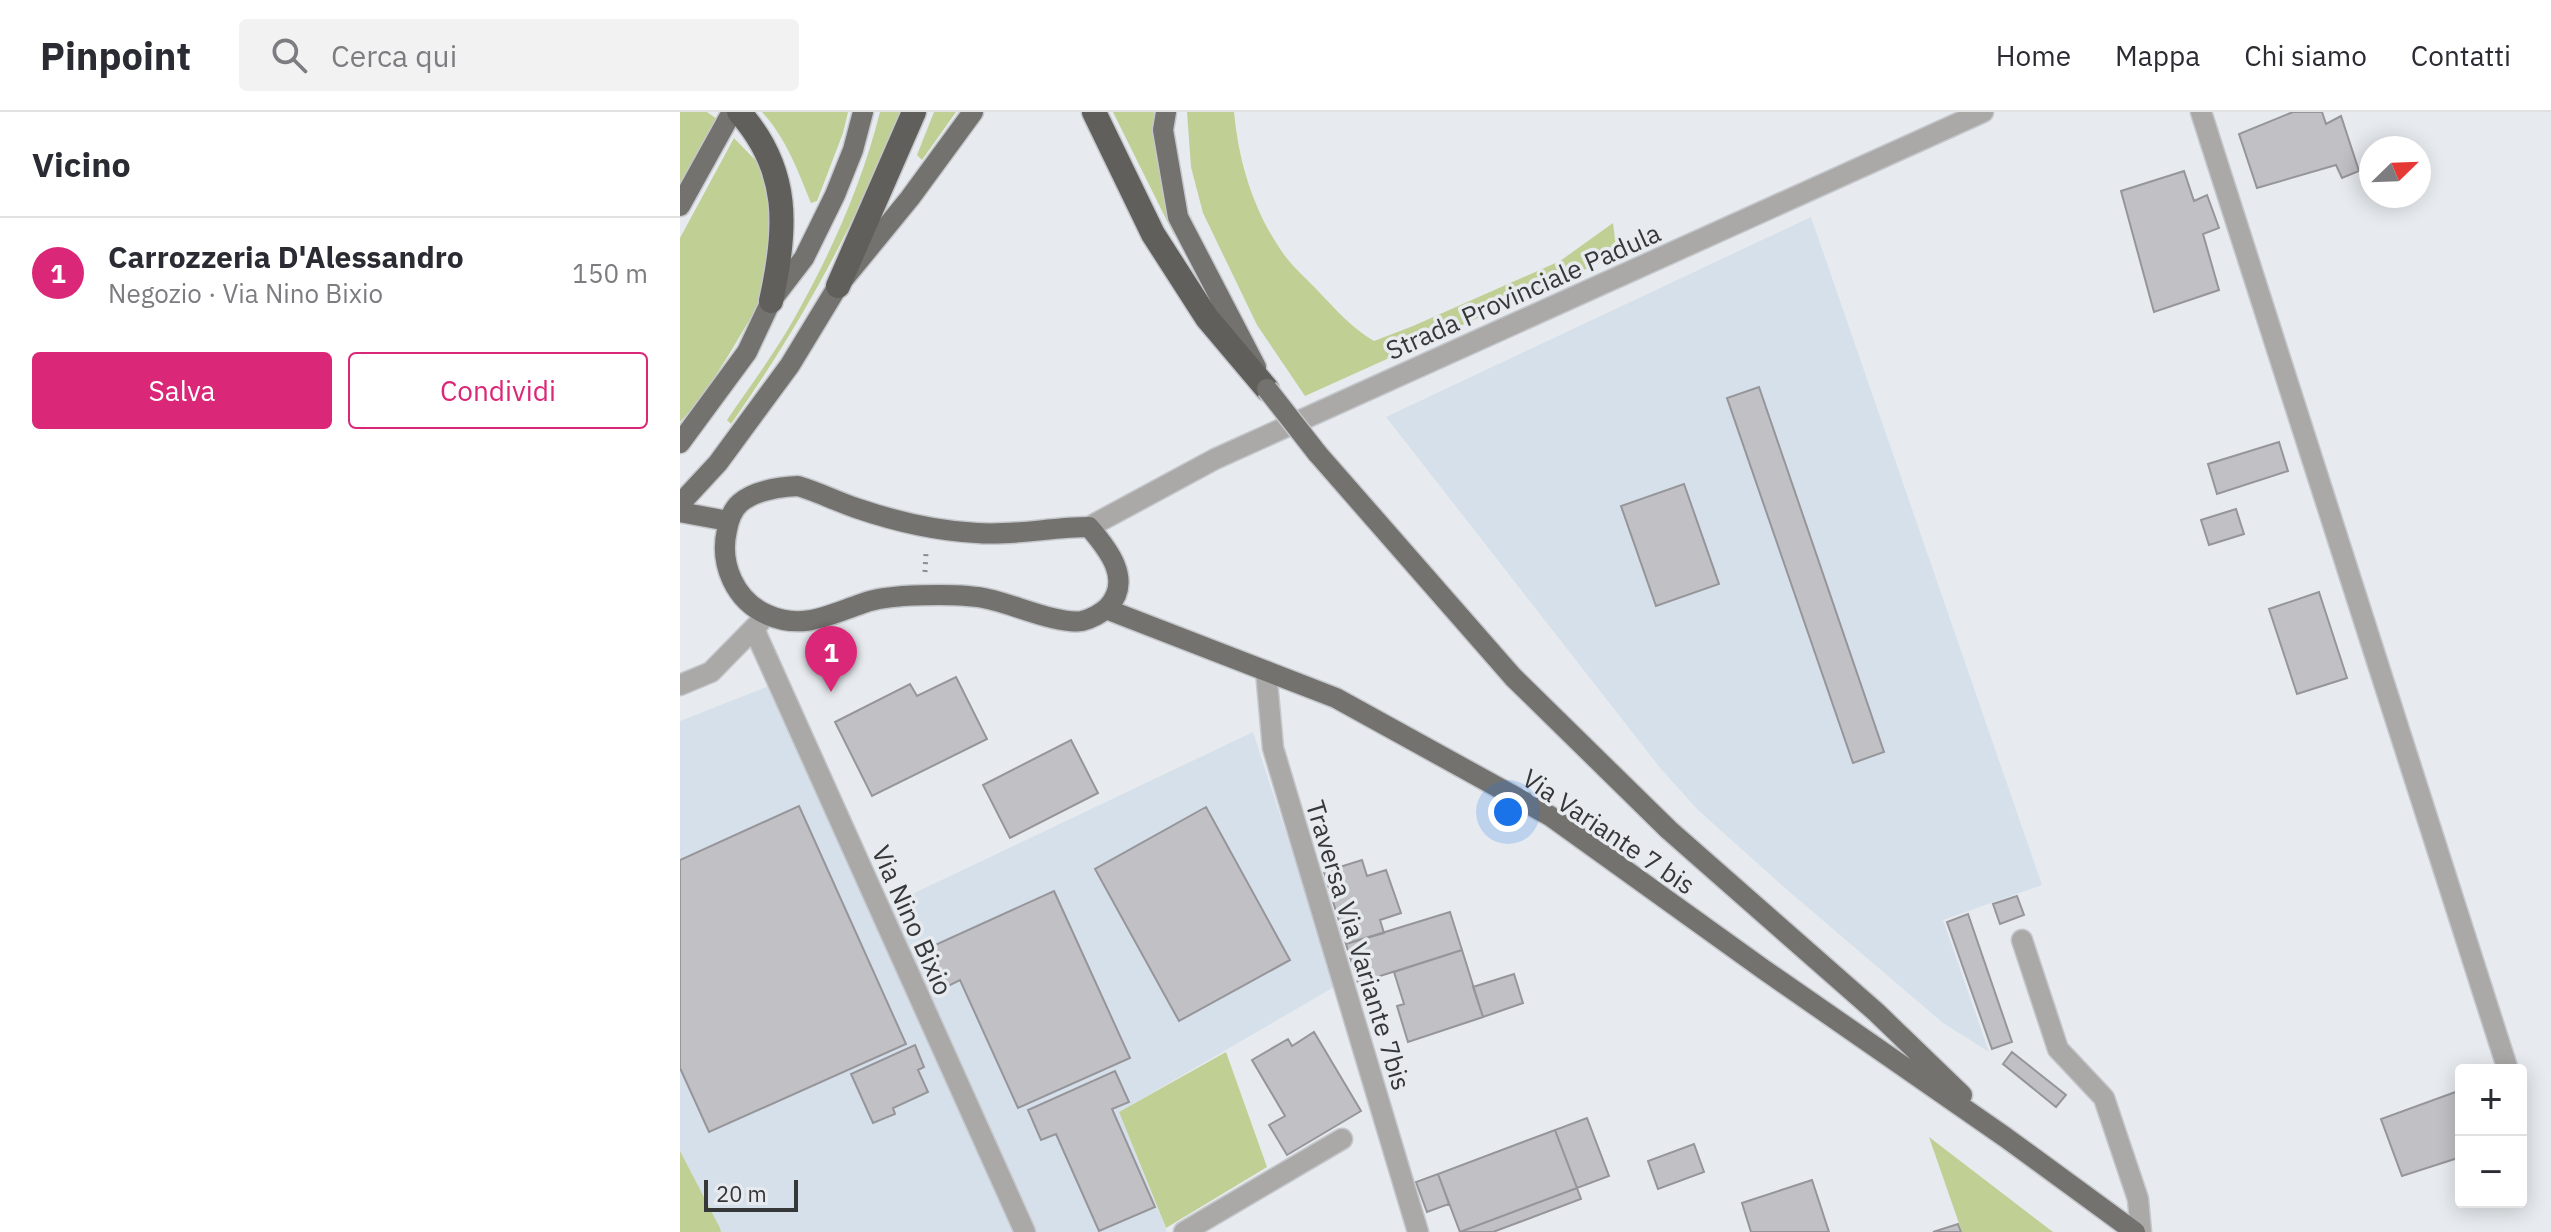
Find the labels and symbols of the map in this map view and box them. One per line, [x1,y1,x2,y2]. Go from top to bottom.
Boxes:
north arrow [2359,136,2431,208]
street label: Strada Provinciale Padula [1380,215,1666,367]
pin: 1 [805,626,857,692]
street label: Via Variante 7 bis [1516,761,1702,901]
your location [1488,792,1528,832]
street label: Traversa Via Variante 7bis [1299,796,1419,1094]
street label: Via Nino Bixio [865,840,961,1000]
scale bar [704,1176,798,1212]

